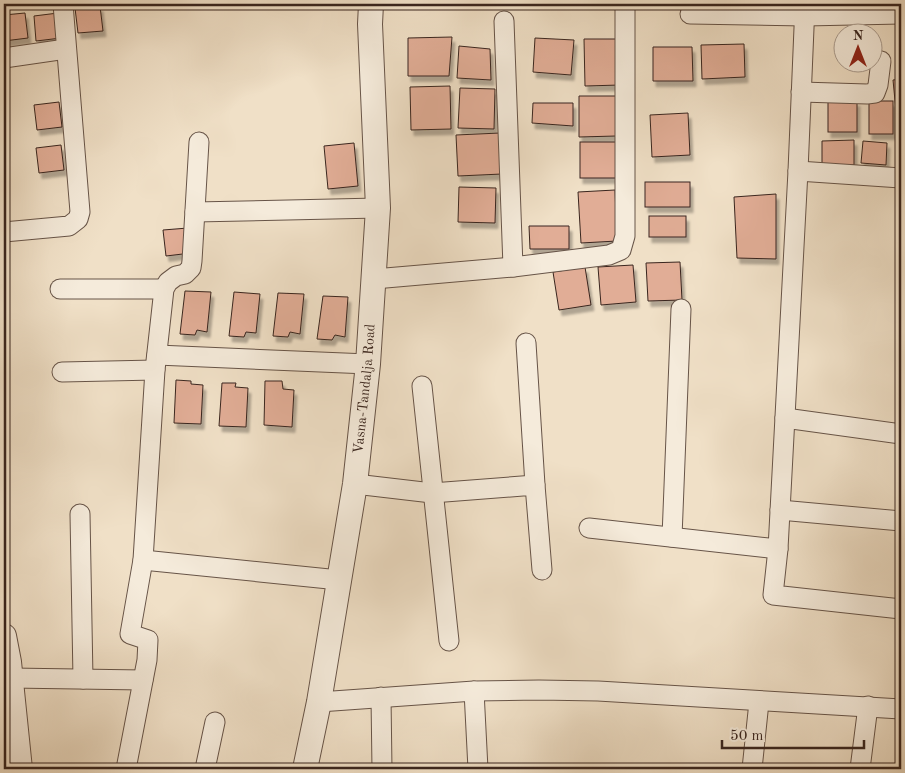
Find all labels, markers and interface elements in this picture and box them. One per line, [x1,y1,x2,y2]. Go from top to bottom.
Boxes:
north arrow [832,22,882,72]
text: N [853,29,864,43]
street label: Vasna-Tandalja Road [351,323,378,455]
scale bar [722,718,865,750]
text: 50 m [730,729,764,744]

